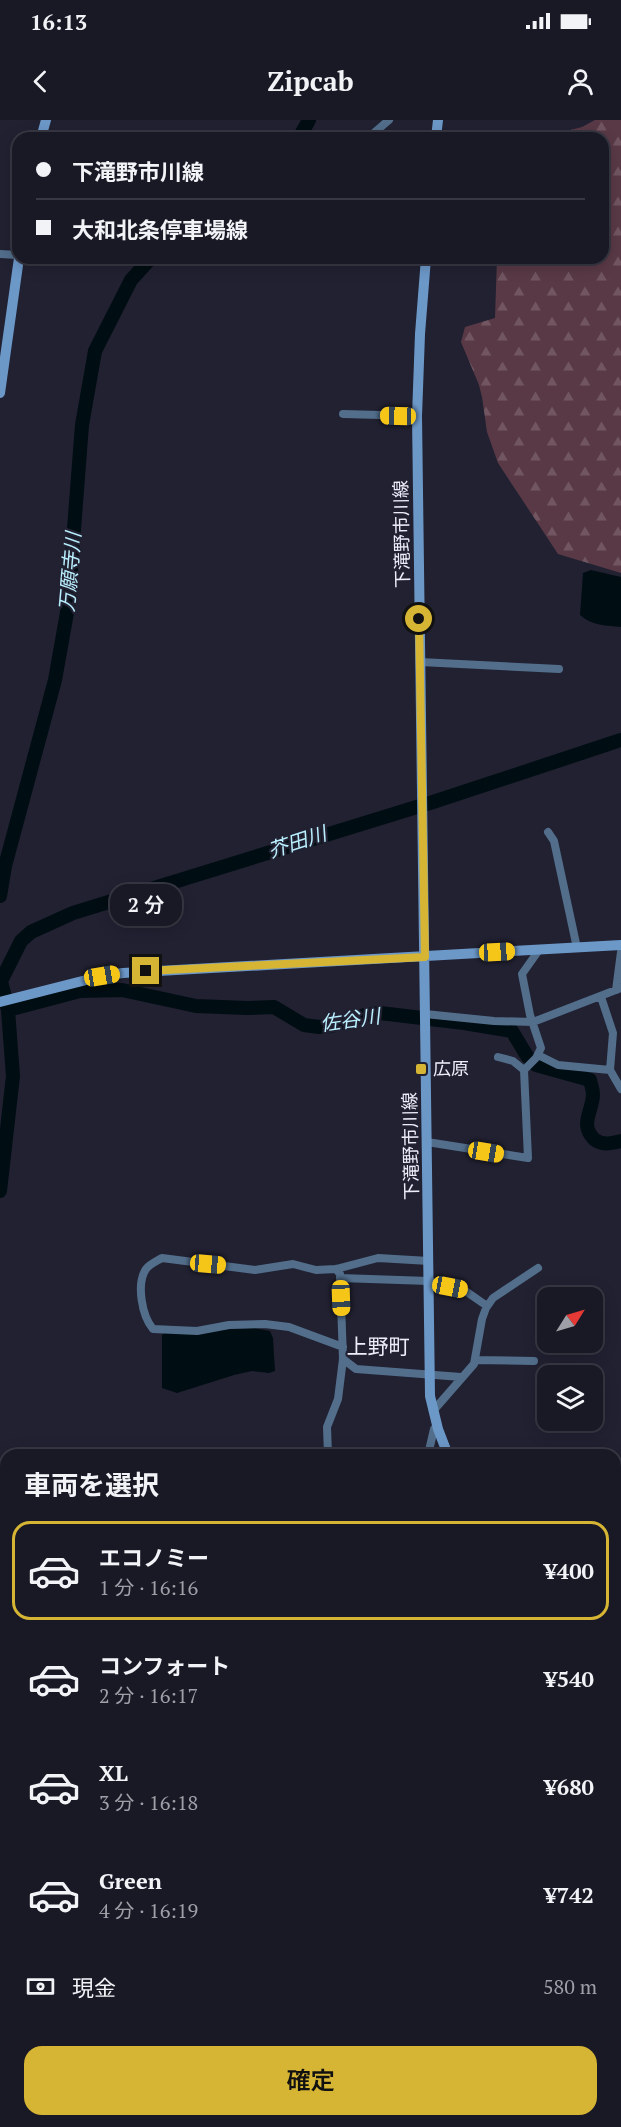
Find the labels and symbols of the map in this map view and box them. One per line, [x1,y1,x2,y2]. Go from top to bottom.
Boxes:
car [380,407,416,425]
street label: 下滝野市川線 [388,480,414,588]
water label: 万願寺川 [53,529,87,613]
route start [405,605,432,632]
water label: 芥田川 [264,819,331,864]
callout: 2 分 [110,884,182,926]
car [479,942,515,962]
route end [132,957,159,984]
car [83,964,121,988]
water label: 佐谷川 [318,1002,383,1037]
place label: 広原 [433,1056,469,1080]
marker: 広原 [414,1062,428,1076]
street label: 下滝野市川線 [397,1092,423,1200]
car [467,1140,505,1164]
car [189,1253,227,1275]
car [431,1275,469,1299]
car [331,1280,351,1316]
north arrow [537,1287,603,1353]
district label: 上野町 [347,1332,410,1360]

